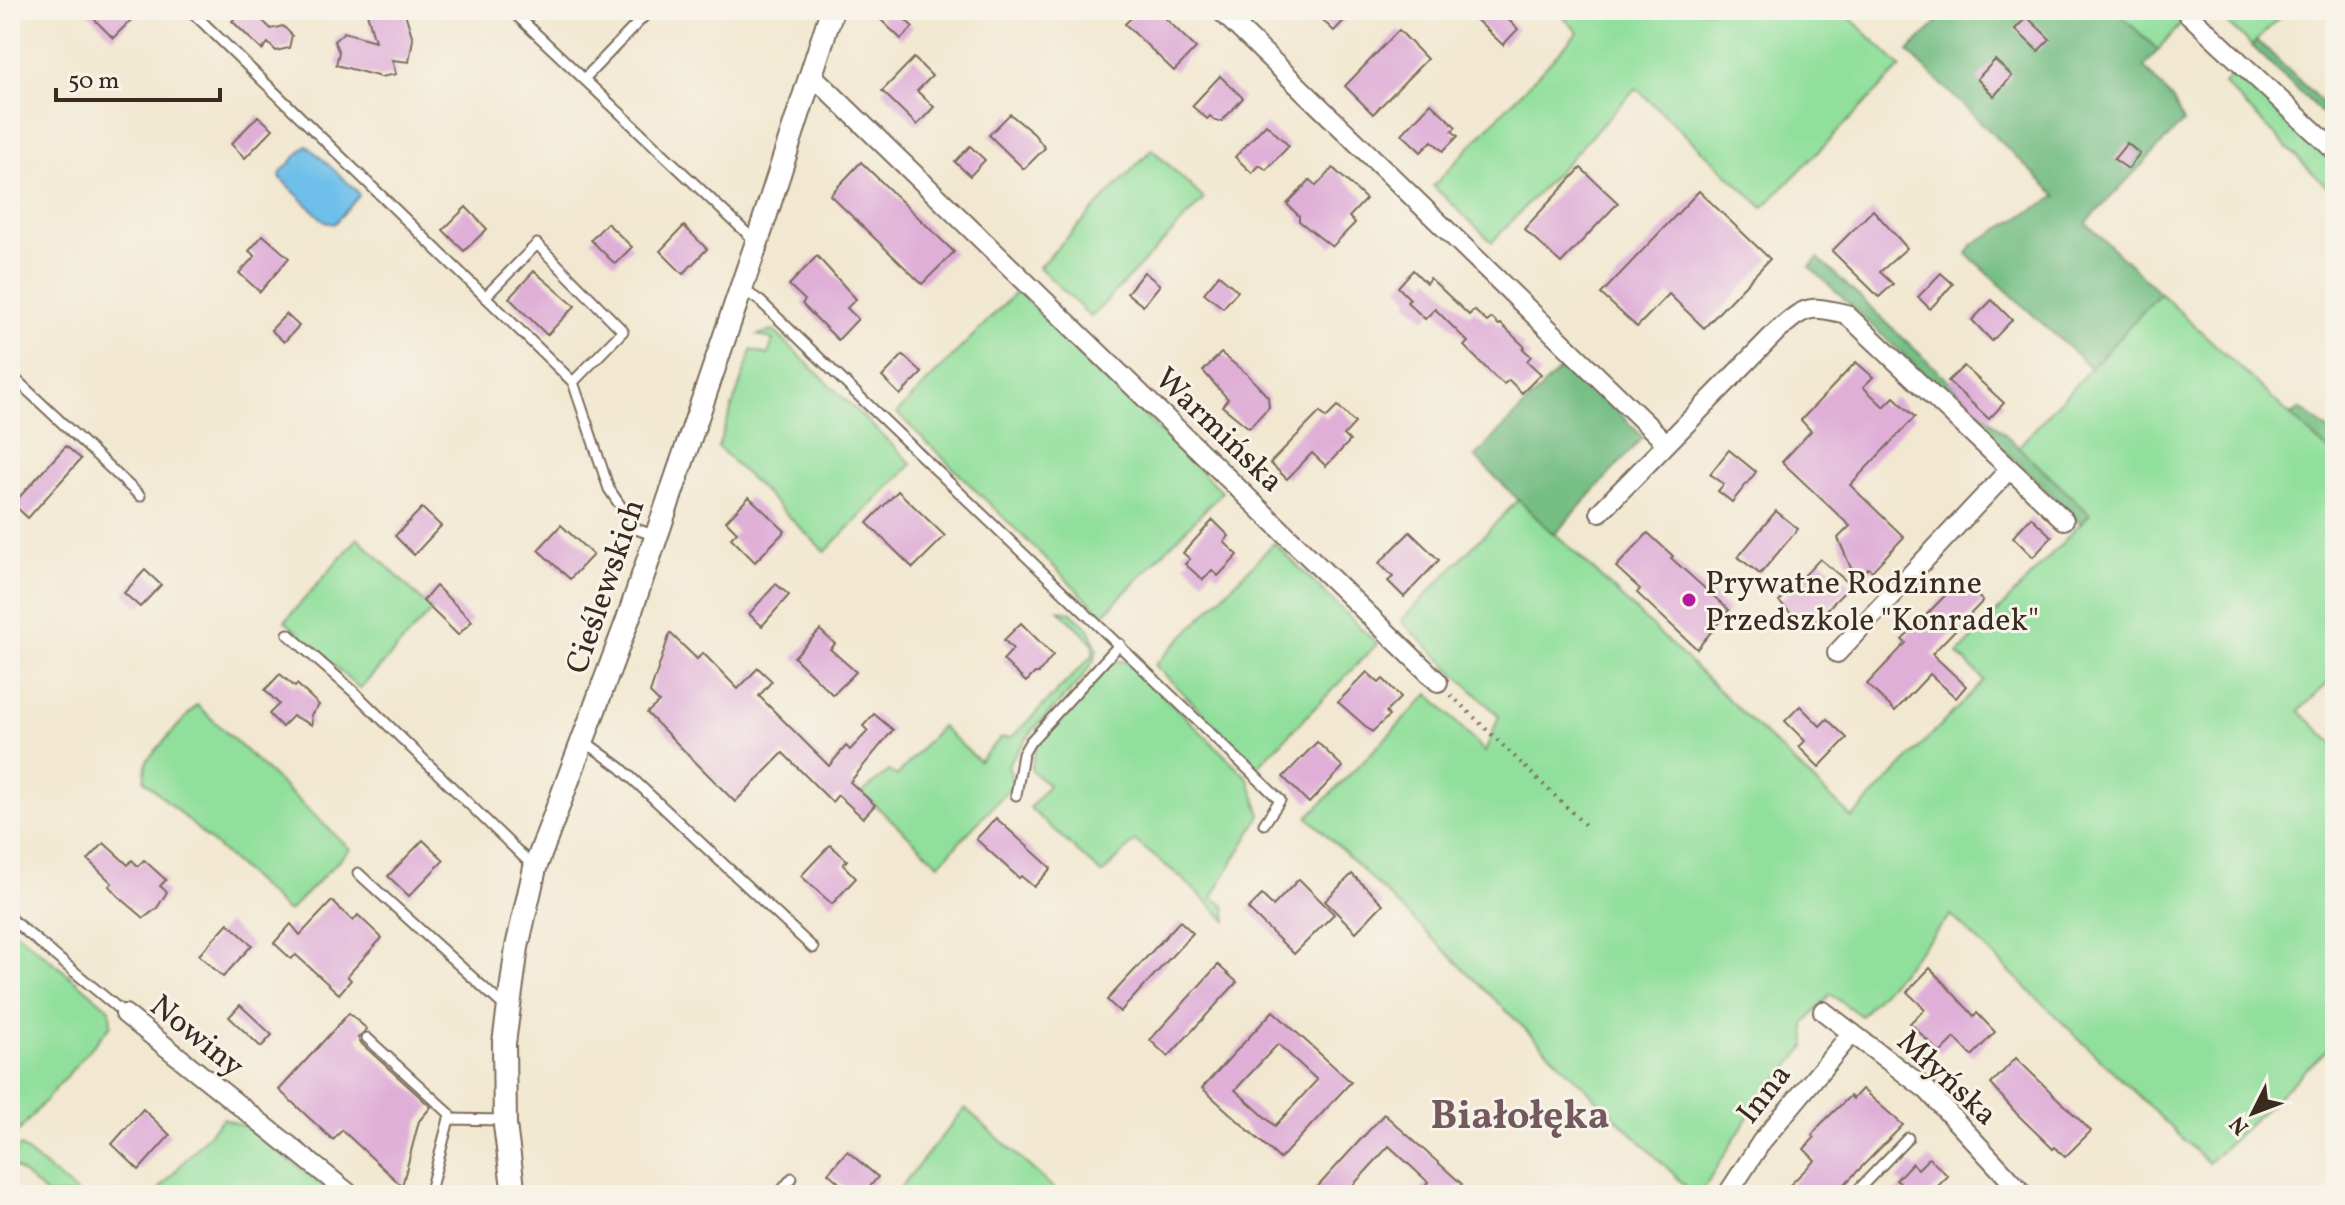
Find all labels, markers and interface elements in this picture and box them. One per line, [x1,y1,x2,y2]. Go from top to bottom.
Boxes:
scale bar [56,52,220,102]
text: 50 m [68,65,120,99]
street label: Warmińska [1144,359,1292,504]
street label: Cieślewskich [556,494,657,680]
place label: Prywatne Rodzinne Przedszkole "Konradek" [1705,563,2039,644]
marker: Prywatne Rodzinne Przedszkole "Konradek" [1680,591,1698,609]
street label: Nowiny [140,986,253,1089]
street label: Młyńska [1886,1021,2006,1137]
street label: Inna [1728,1056,1803,1134]
north arrow [2213,1073,2293,1153]
district label: Białołęka [1430,1090,1610,1146]
text: N [2223,1108,2257,1141]

